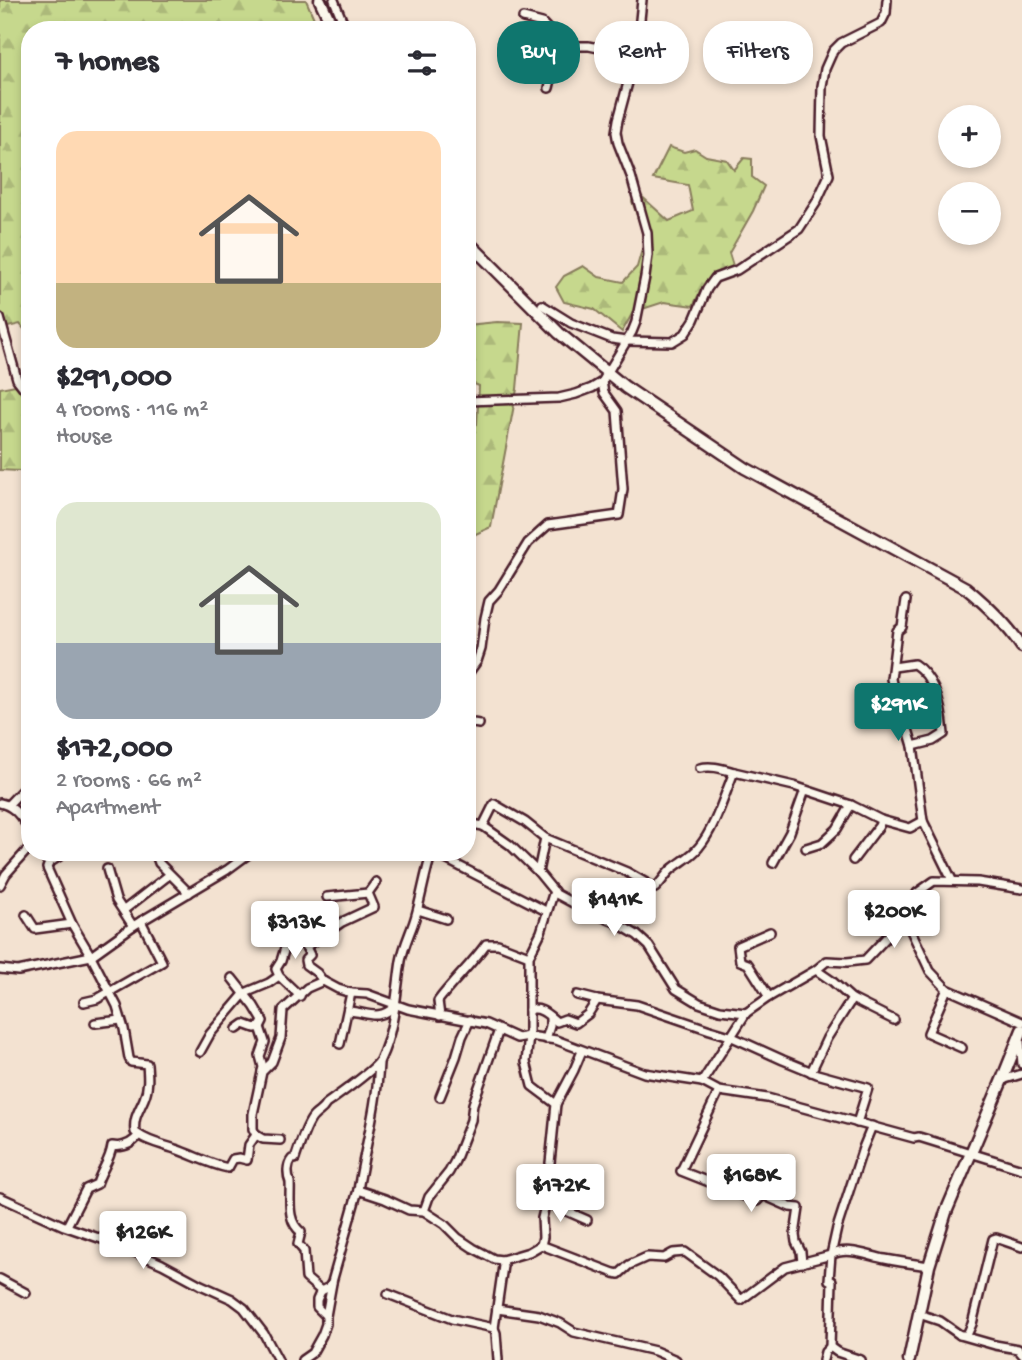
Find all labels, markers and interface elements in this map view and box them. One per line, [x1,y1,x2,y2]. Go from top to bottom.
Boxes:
chip: Buy [497,21,580,84]
chip: Rent [594,21,689,84]
chip: Filters [703,21,813,84]
icon: filters [403,44,441,82]
text: 7 homes [56,46,158,81]
map controls [938,105,1001,245]
button: + [938,105,1001,168]
icon: home [186,176,312,302]
button: − [938,182,1001,245]
text: $291,000 [56,362,172,397]
text: 4 rooms · 116 m² [56,397,208,424]
text: House [56,424,112,451]
icon: home [186,547,312,673]
pin: $291K [849,684,947,743]
text: $291K [870,692,926,719]
text: $172,000 [56,733,172,768]
text: 2 rooms · 66 m² [56,768,202,795]
text: Apartment [56,795,160,822]
pin: $141K [565,878,663,938]
text: $141K [588,887,640,914]
pin: $200K [845,890,943,950]
text: $200K [864,899,924,926]
pin: $313K [246,902,344,961]
text: $313K [267,910,323,937]
pin: $168K [702,1154,800,1214]
text: $168K [723,1163,779,1190]
pin: $172K [511,1164,609,1224]
text: $172K [532,1173,588,1200]
pin: $126K [94,1212,192,1271]
text: $126K [115,1220,171,1247]

